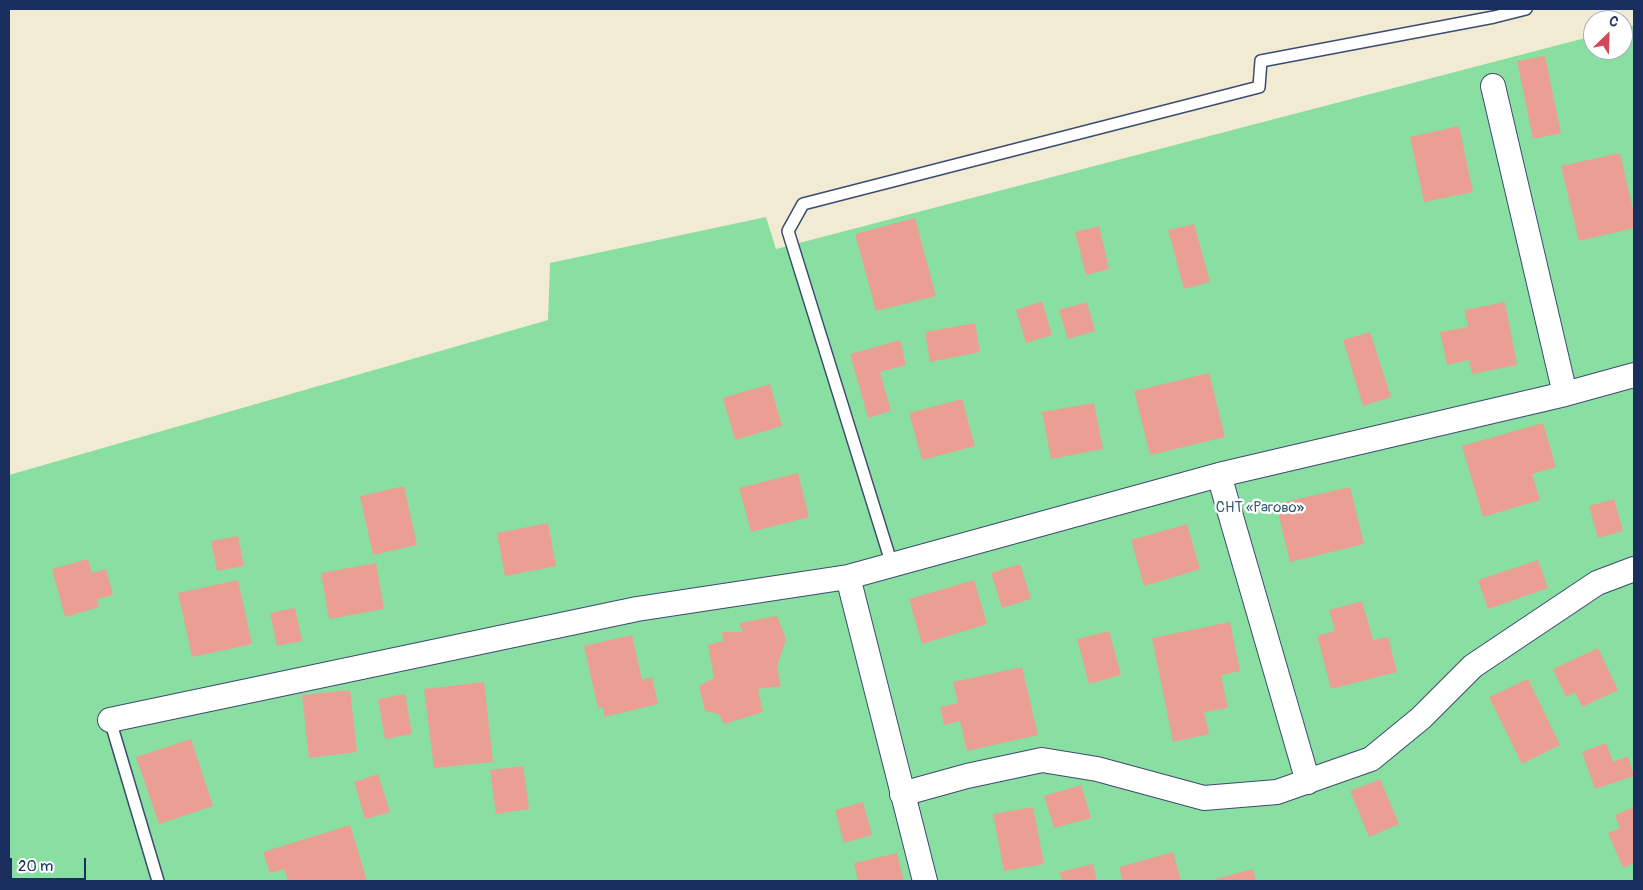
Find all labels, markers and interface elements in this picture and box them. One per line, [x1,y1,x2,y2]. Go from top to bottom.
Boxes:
north arrow [1583,10,1633,60]
text: С [1606,12,1621,31]
park label: СНТ «Рагово» [1216,499,1304,517]
scale bar [12,848,89,880]
text: 20 m [18,857,53,876]

